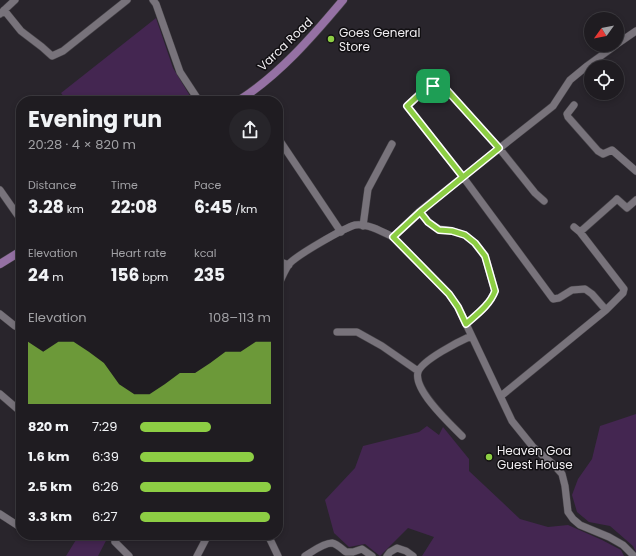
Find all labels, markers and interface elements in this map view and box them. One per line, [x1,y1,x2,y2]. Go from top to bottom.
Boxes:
north arrow [584,12,624,52]
map controls [584,12,624,100]
street label: Varca Road [254,13,316,75]
place label: Goes General Store [339,24,420,55]
marker: Goes General Store [326,34,336,44]
button: locate [584,60,624,100]
pin [416,69,450,103]
icon: arrive [422,75,444,97]
text: Evening run [28,104,162,135]
button: share [229,109,271,151]
text: 20:28 · 4 × 820 m [28,135,136,154]
text: Distance [28,177,76,193]
text: Time [111,177,138,193]
text: Pace [194,177,221,193]
text: 3.28 [28,195,64,219]
text: 22:08 [111,195,157,219]
text: 6:45 [194,195,232,219]
text: km [64,201,84,217]
text: /km [232,201,257,217]
text: Elevation [28,245,78,261]
text: Heart rate [111,245,166,261]
text: kcal [194,245,216,261]
text: 24 [28,263,49,287]
text: 156 [111,263,139,287]
text: 235 [194,263,225,287]
text: m [49,269,64,285]
text: bpm [139,269,168,285]
text: Elevation [28,308,87,327]
text: 108–113 m [209,308,271,327]
text: 820 m [28,417,69,436]
text: 7:29 [92,417,118,436]
place label: Heaven Goa Guest House [497,442,573,473]
text: 1.6 km [28,447,69,466]
text: 6:39 [92,447,119,466]
marker: Heaven Goa Guest House [484,452,494,462]
text: 2.5 km [28,477,72,496]
text: 6:26 [92,477,119,496]
text: 3.3 km [28,507,72,526]
text: 6:27 [92,507,118,526]

